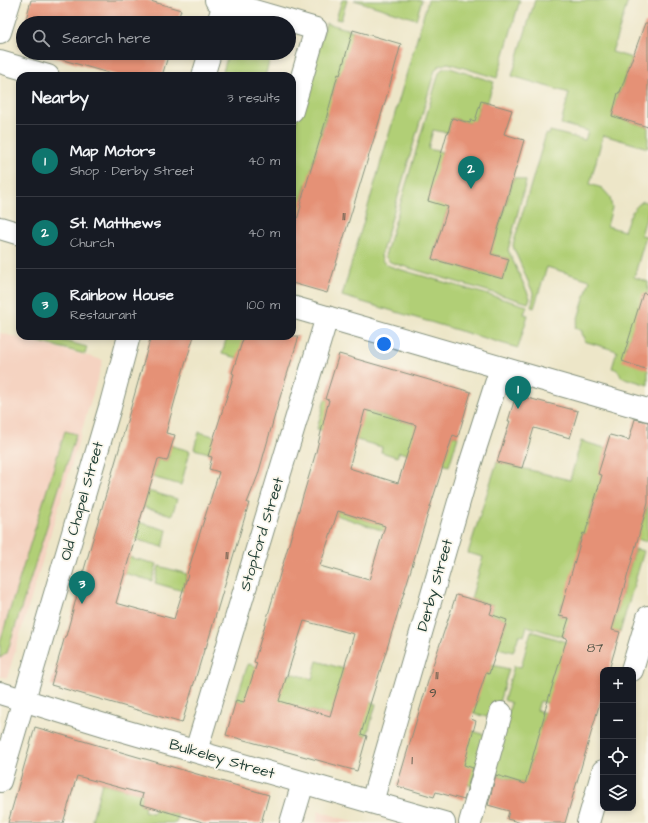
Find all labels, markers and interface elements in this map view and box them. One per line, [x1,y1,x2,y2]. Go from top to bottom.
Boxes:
search box [16,16,296,60]
icon: search [30,27,52,49]
text: Search here [62,28,151,49]
text: Nearby [32,86,89,110]
text: 3 results [227,89,280,107]
text: Map Motors [70,141,156,162]
text: 1 [44,152,46,170]
text: 40 m [248,152,280,170]
pin: 2 [458,156,484,189]
text: Shop · Derby Street [70,162,194,180]
house number: 11 [342,207,346,225]
text: St. Matthews [70,213,161,234]
text: 2 [41,224,49,242]
text: 40 m [248,224,280,242]
text: Church [70,234,114,252]
text: Rainbow House [70,285,174,306]
text: 3 [42,296,48,314]
text: 100 m [247,296,280,314]
text: Restaurant [70,306,137,324]
your location [374,334,394,354]
pin: 1 [505,376,531,409]
street label: Old Chapel Street [55,439,109,563]
street label: Stopford Street [235,474,289,594]
street label: Derby Street [412,536,459,634]
house number: 11 [225,546,229,564]
pin: 3 [69,571,95,604]
house number: 87 [587,639,603,657]
house number: 11 [435,666,439,684]
map controls [600,667,636,811]
button: + [600,667,636,703]
house number: 9 [429,684,437,702]
button: − [600,703,636,739]
street label: Bulkeley Street [166,734,277,785]
button: locate [600,739,636,775]
house number: 1 [411,751,413,769]
button: layers [600,775,636,811]

